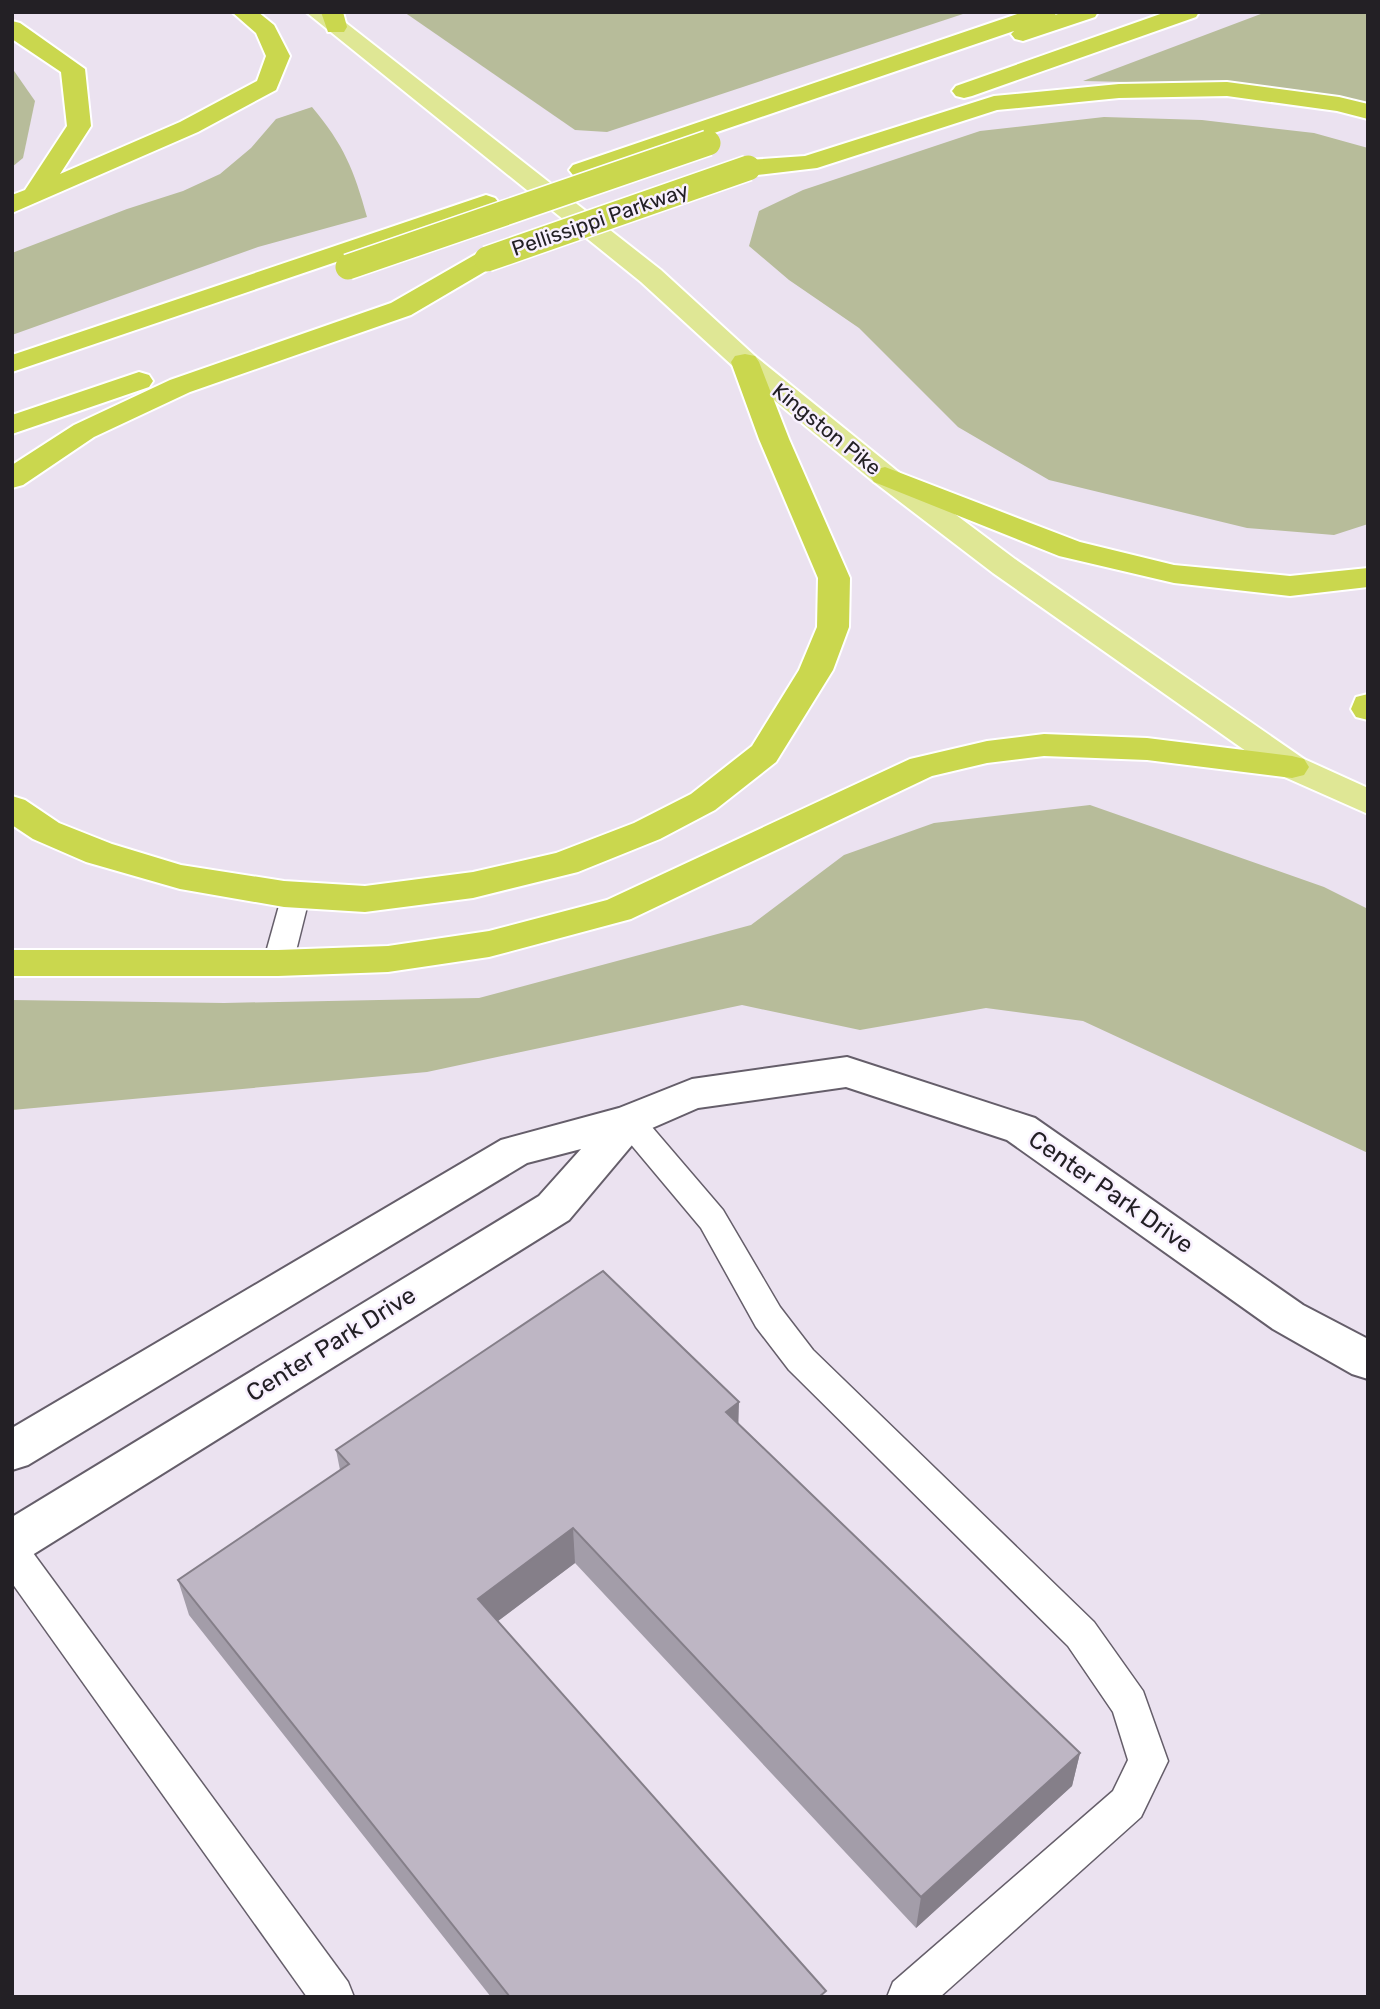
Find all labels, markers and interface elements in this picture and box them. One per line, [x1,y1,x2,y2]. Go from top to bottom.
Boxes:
street label: Pellissippi Parkway [508,177,692,261]
street label: Kingston Pike [768,378,886,480]
street label: Center Park Drive [1023,1125,1199,1259]
street label: Center Park Drive [241,1281,421,1407]

